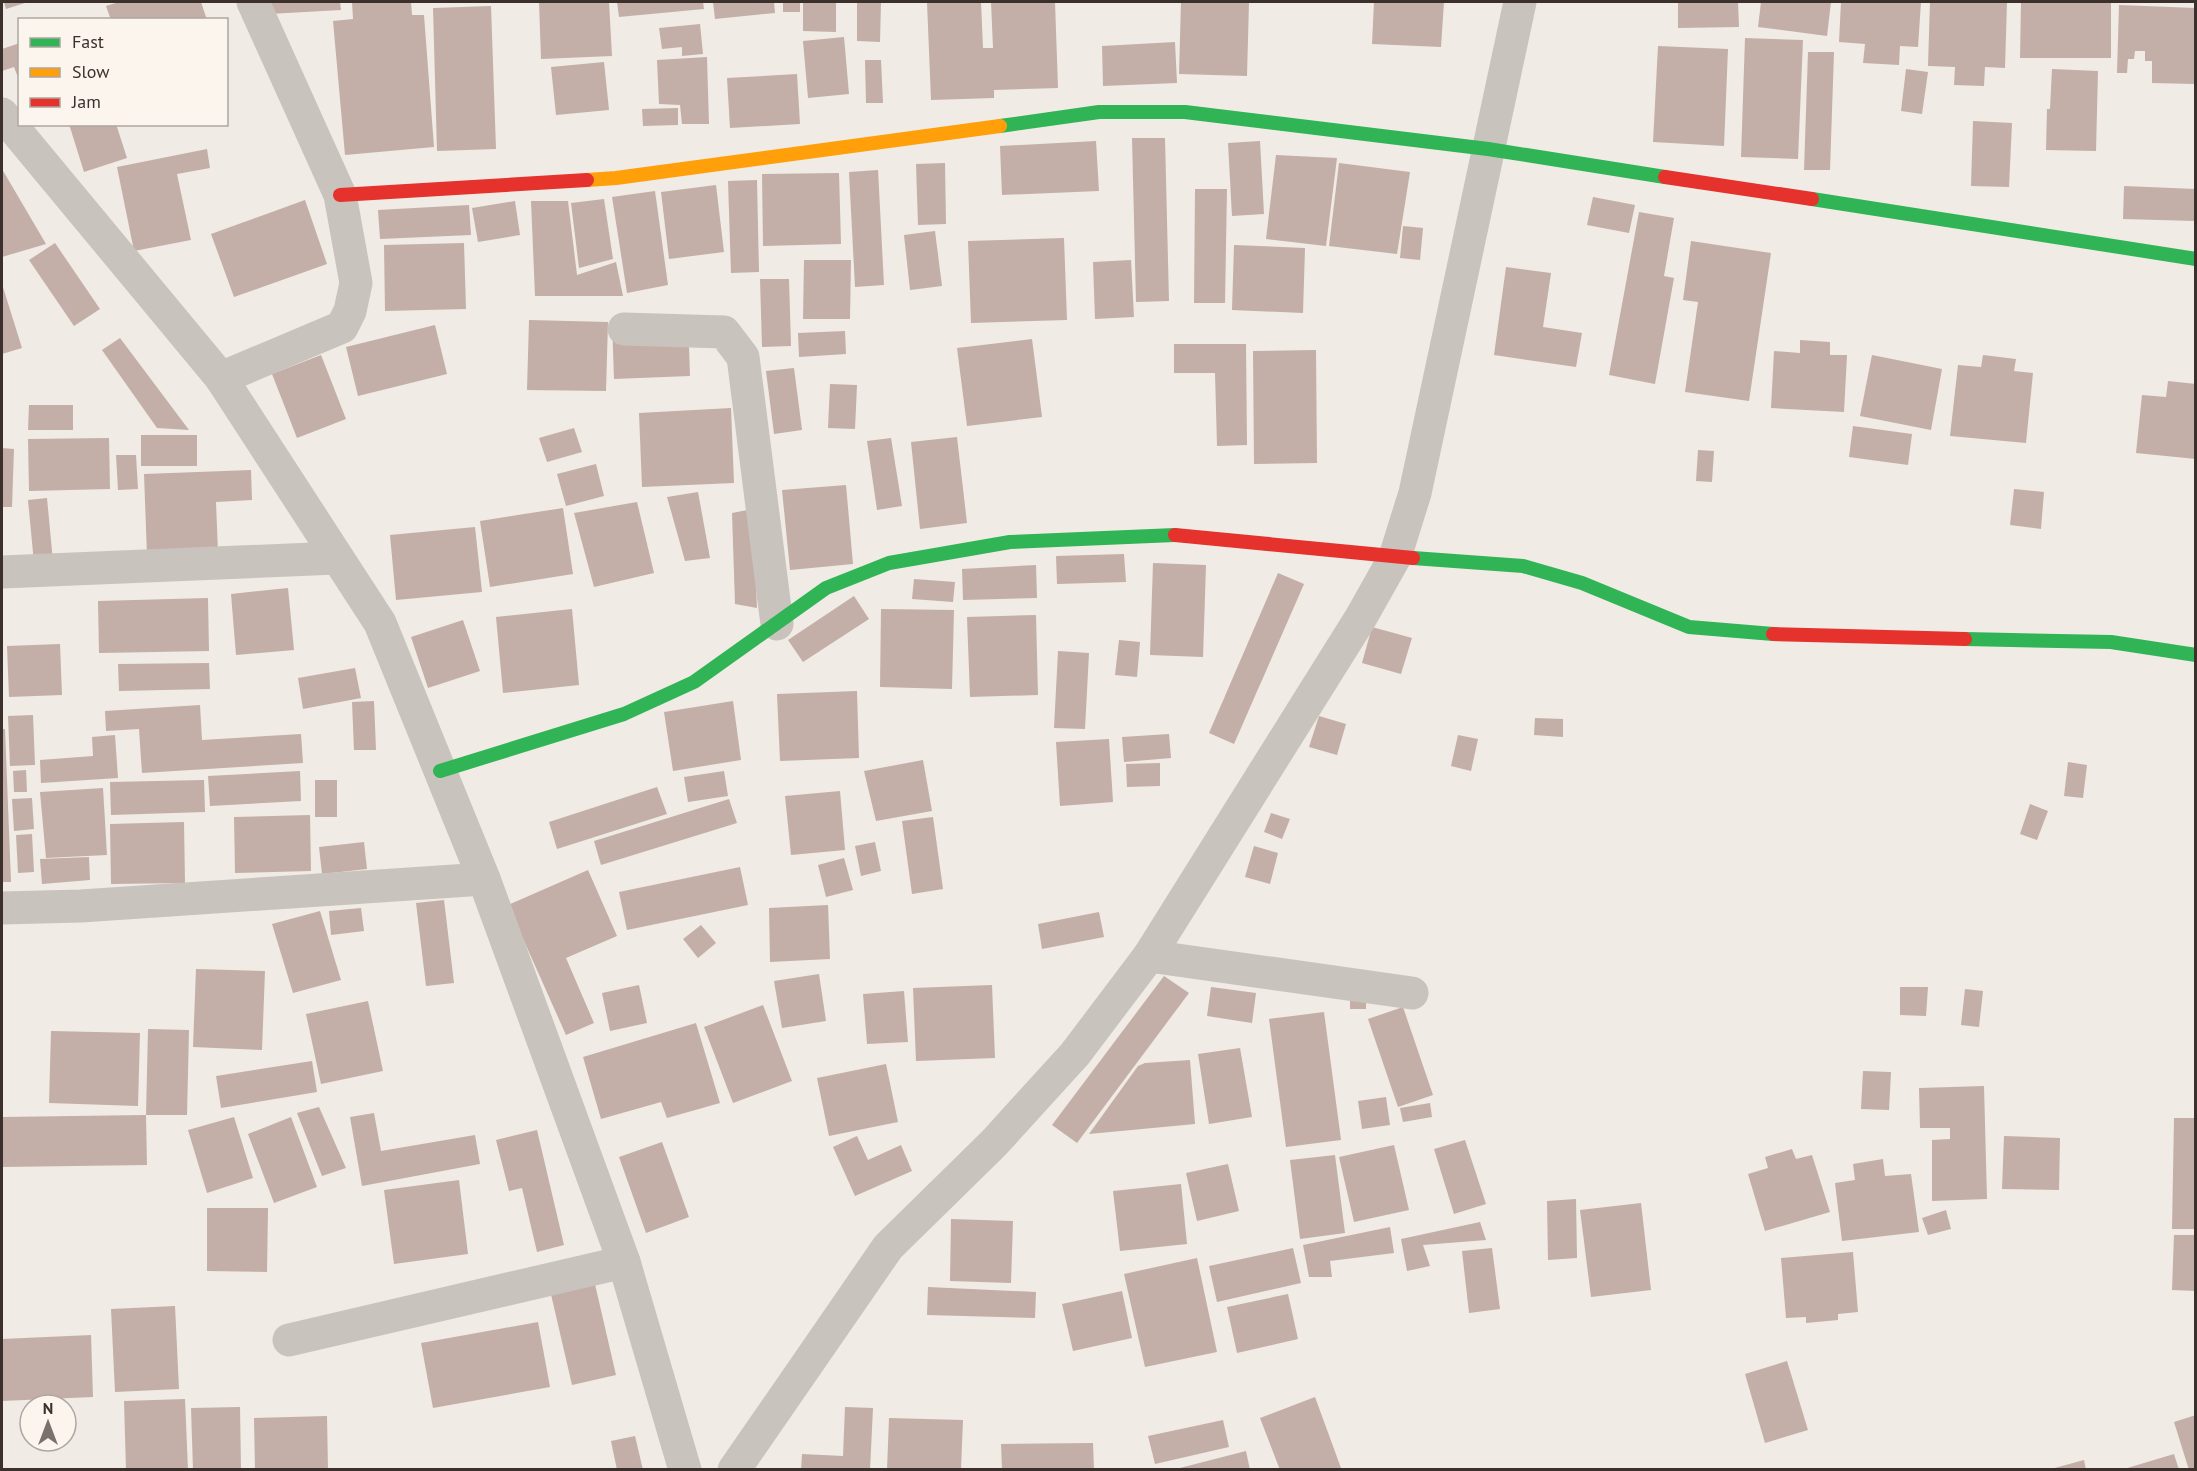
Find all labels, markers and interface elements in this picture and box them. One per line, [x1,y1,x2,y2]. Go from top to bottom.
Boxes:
legend [18,18,228,126]
text: Fast [72,30,104,53]
text: Slow [72,60,110,83]
text: Jam [71,90,101,113]
north arrow [18,1393,78,1453]
text: N [43,1398,53,1418]

